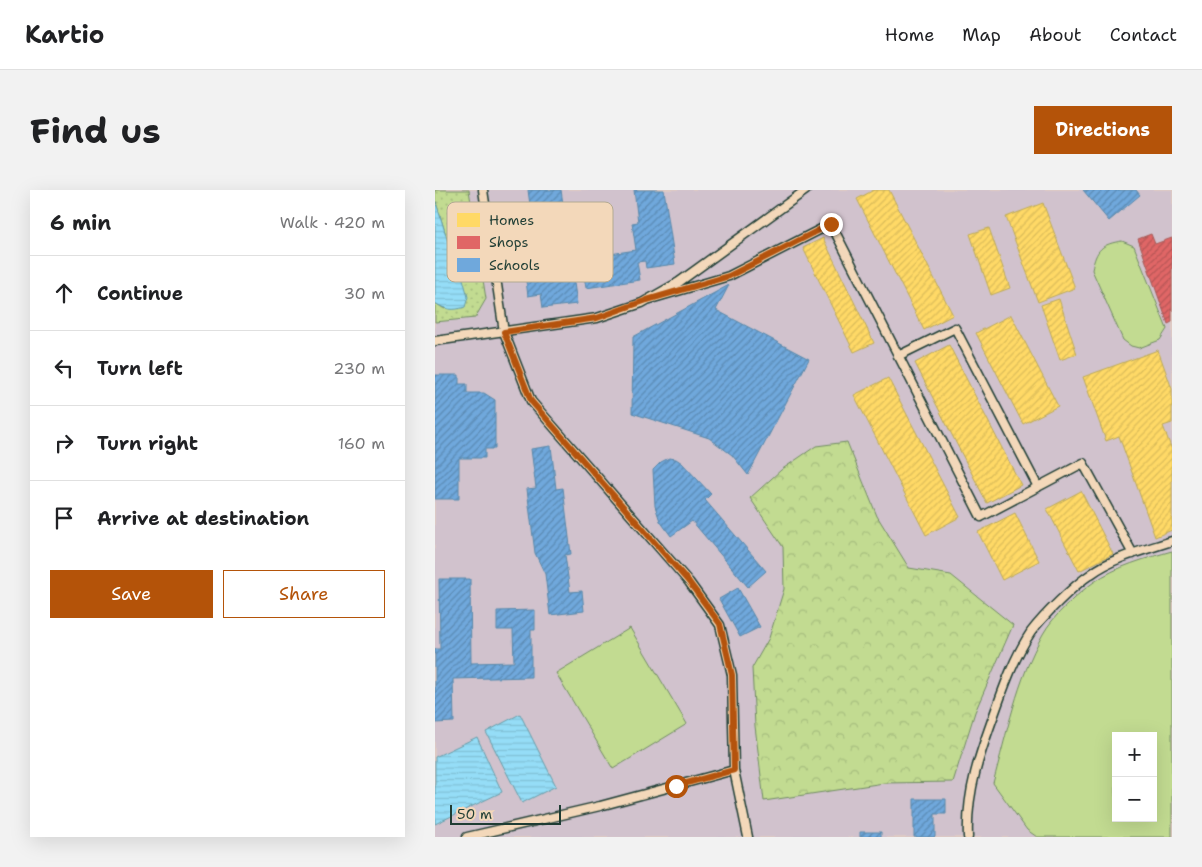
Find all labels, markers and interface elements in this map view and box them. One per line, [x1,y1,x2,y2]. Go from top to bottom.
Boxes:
text: Kartio [25,19,104,51]
text: Home [885,23,934,47]
text: Map [962,23,1001,47]
text: About [1029,23,1082,47]
text: Contact [1110,23,1177,47]
button: Directions [1034,106,1172,154]
text: Find us [30,107,161,154]
legend [447,202,613,282]
text: 6 min [50,209,111,237]
text: Homes [489,211,534,229]
text: Walk · 420 m [280,212,385,233]
route end [820,213,843,236]
text: Shops [489,233,528,251]
text: Schools [489,256,540,274]
icon: ahead [50,279,78,307]
text: Continue [97,281,183,306]
text: 30 m [344,283,385,304]
icon: left [50,354,78,382]
text: Turn left [97,356,183,381]
text: 230 m [333,358,385,379]
icon: right [50,429,78,457]
text: Turn right [97,431,198,456]
text: 160 m [338,433,385,454]
icon: arrive [50,504,78,532]
text: Arrive at destination [97,506,309,531]
button: Save [50,570,213,618]
button: Share [223,570,385,618]
map controls [1112,732,1157,822]
button: + [1112,732,1157,777]
route start [665,775,688,798]
button: − [1112,777,1157,822]
scale bar [450,802,561,825]
text: 50 m [457,805,492,823]

